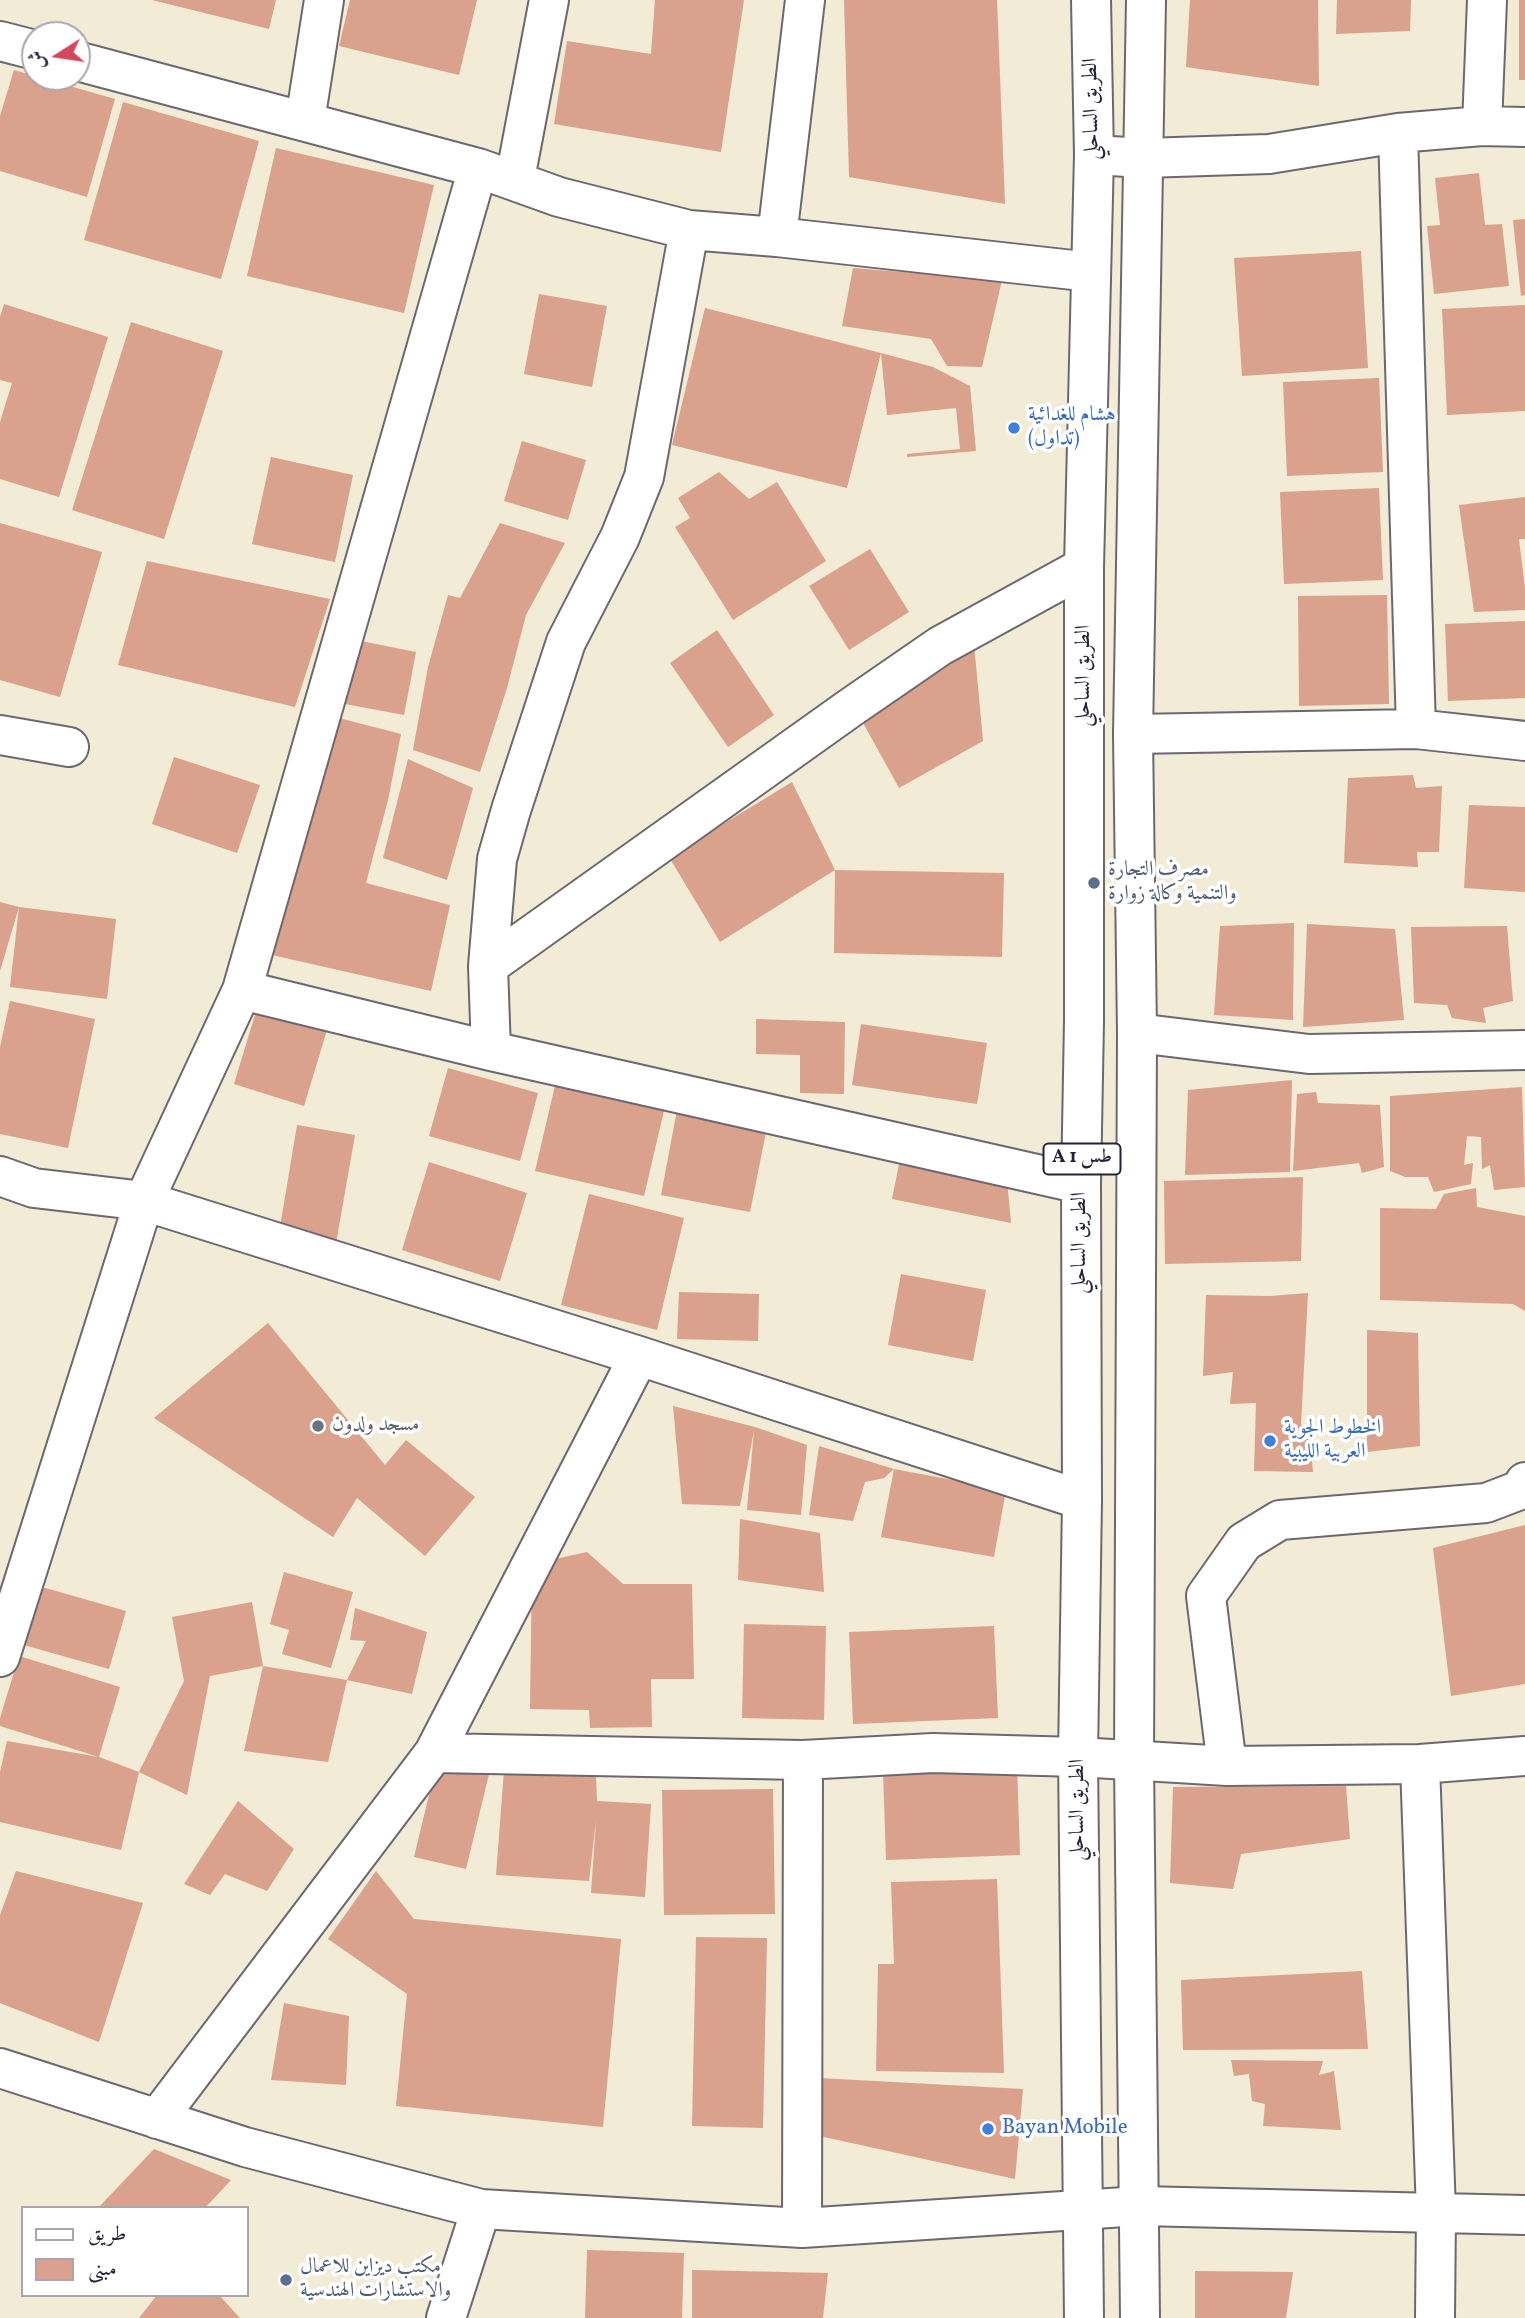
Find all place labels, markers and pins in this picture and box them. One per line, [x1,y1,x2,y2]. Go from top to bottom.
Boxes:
place label: هشام للغدائية (تداول) [1028,403,1116,453]
marker: هشام للغدائية (تداول) [1006,420,1022,436]
place label: مصرف التجارة والتنمية وكالة زوارة [1108,858,1237,908]
marker: مصرف التجارة والتنمية وكالة زوارة [1086,875,1102,891]
place label: مسجد ولدون [332,1413,419,1439]
place label: الخطوط الجوية العربية الليبية [1284,1416,1381,1466]
marker: مسجد ولدون [310,1418,326,1434]
marker: الخطوط الجوية العربية الليبية [1262,1433,1278,1449]
place label: Bayan Mobile [1002,2116,1128,2142]
marker: Bayan Mobile [980,2121,996,2137]
place label: مكتب ديزاين للاعمال والاستشارات الهندسية [300,2255,451,2305]
marker: مكتب ديزاين للاعمال والاستشارات الهندسية [278,2272,294,2288]

